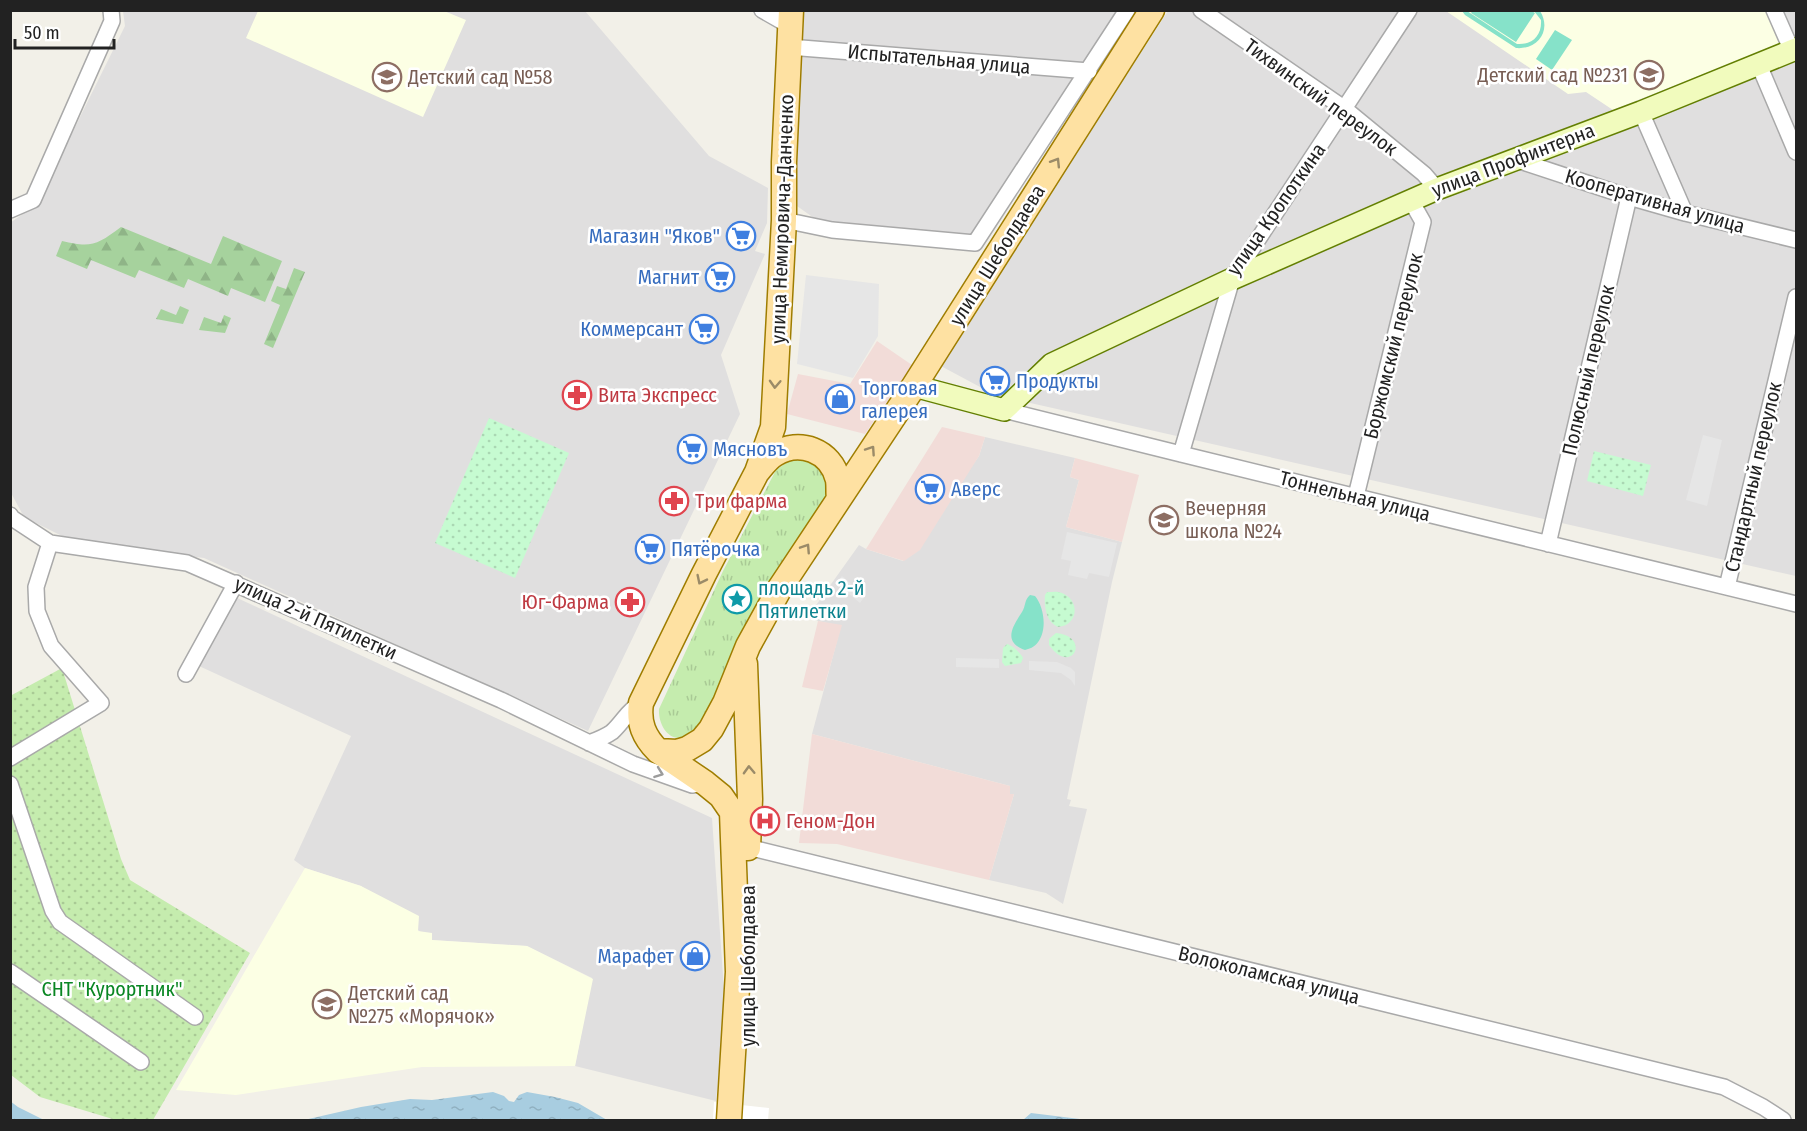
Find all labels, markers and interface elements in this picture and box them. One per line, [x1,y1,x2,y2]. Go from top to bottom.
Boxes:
scale bar [15,12,114,50]
text: 50 m [24,22,60,44]
street label: Тихвинский переулок [1240,33,1403,161]
street label: Испытательная улица [847,39,1031,79]
school or university icon: Детский сад №231 [1633,59,1665,91]
school or university icon: Детский сад №58 [371,61,403,93]
place label: Детский сад №231 [1477,63,1628,87]
place label: Детский сад №58 [407,65,553,89]
street label: улица Немировича-Данченко [766,94,798,344]
street label: улица Профинтерна [1428,118,1598,202]
street label: улица Кропоткина [1221,138,1331,280]
one-way arrow [1049,158,1060,169]
street label: Кооперативная улица [1562,164,1748,238]
street label: улица Шеболдаева [944,180,1050,330]
supermarket icon: Магазин "Яков" [725,220,757,252]
place label: Магазин "Яков" [589,224,720,248]
street label: Боржомский переулок [1358,250,1428,441]
supermarket icon: Магнит [704,261,736,293]
place label: Магнит [638,265,700,289]
street label: Полюсный переулок [1557,282,1619,458]
supermarket icon: Коммерсант [688,313,720,345]
place label: Коммерсант [580,317,684,341]
supermarket icon: Продукты [979,365,1011,397]
place label: Продукты [1016,369,1099,393]
place label: Торговая галерея [861,376,938,423]
pharmacy icon: Вита Экспресс [561,379,593,411]
one-way arrow [768,379,781,388]
street label: Стандартный переулок [1719,379,1787,574]
place label: Вита Экспресс [598,383,717,407]
shop icon: Торговая галерея [824,383,856,415]
supermarket icon: Мясновъ [676,433,708,465]
place label: Мясновъ [713,437,788,461]
one-way arrow [864,446,875,457]
street label: Тоннельная улица [1277,466,1433,526]
supermarket icon: Аверс [914,473,946,505]
place label: Аверс [951,477,1001,501]
pharmacy icon: Три фарма [658,485,690,517]
place label: Три фарма [695,489,787,513]
place label: Вечерняя школа №24 [1185,496,1282,543]
school or university icon: Вечерняя школа №24 [1148,504,1180,536]
supermarket icon: Пятёрочка [634,533,666,565]
place label: Пятёрочка [671,537,760,561]
one-way arrow [799,544,810,555]
street label: улица 2-й Пятилетки [231,571,401,665]
one-way arrow [697,574,709,585]
place label: площадь 2-й Пятилетки [758,576,865,623]
place icon: площадь 2-й Пятилетки [721,583,753,615]
pharmacy icon: Юг-Фарма [614,586,646,618]
place label: Юг-Фарма [521,590,609,614]
one-way arrow [743,765,755,774]
one-way arrow [653,766,664,779]
hospital icon: Геном-Дон [749,805,781,837]
place label: Геном-Дон [786,809,876,833]
street label: улица Шеболдаева [736,885,760,1047]
shop icon: Марафет [679,940,711,972]
street label: Волоколамская улица [1176,941,1362,1009]
place label: Марафет [597,944,675,968]
park label: СНТ "Курортник" [41,977,183,1001]
place label: Детский сад №275 «Морячок» [347,981,495,1028]
school or university icon: Детский сад №275 «Морячок» [311,988,343,1020]

